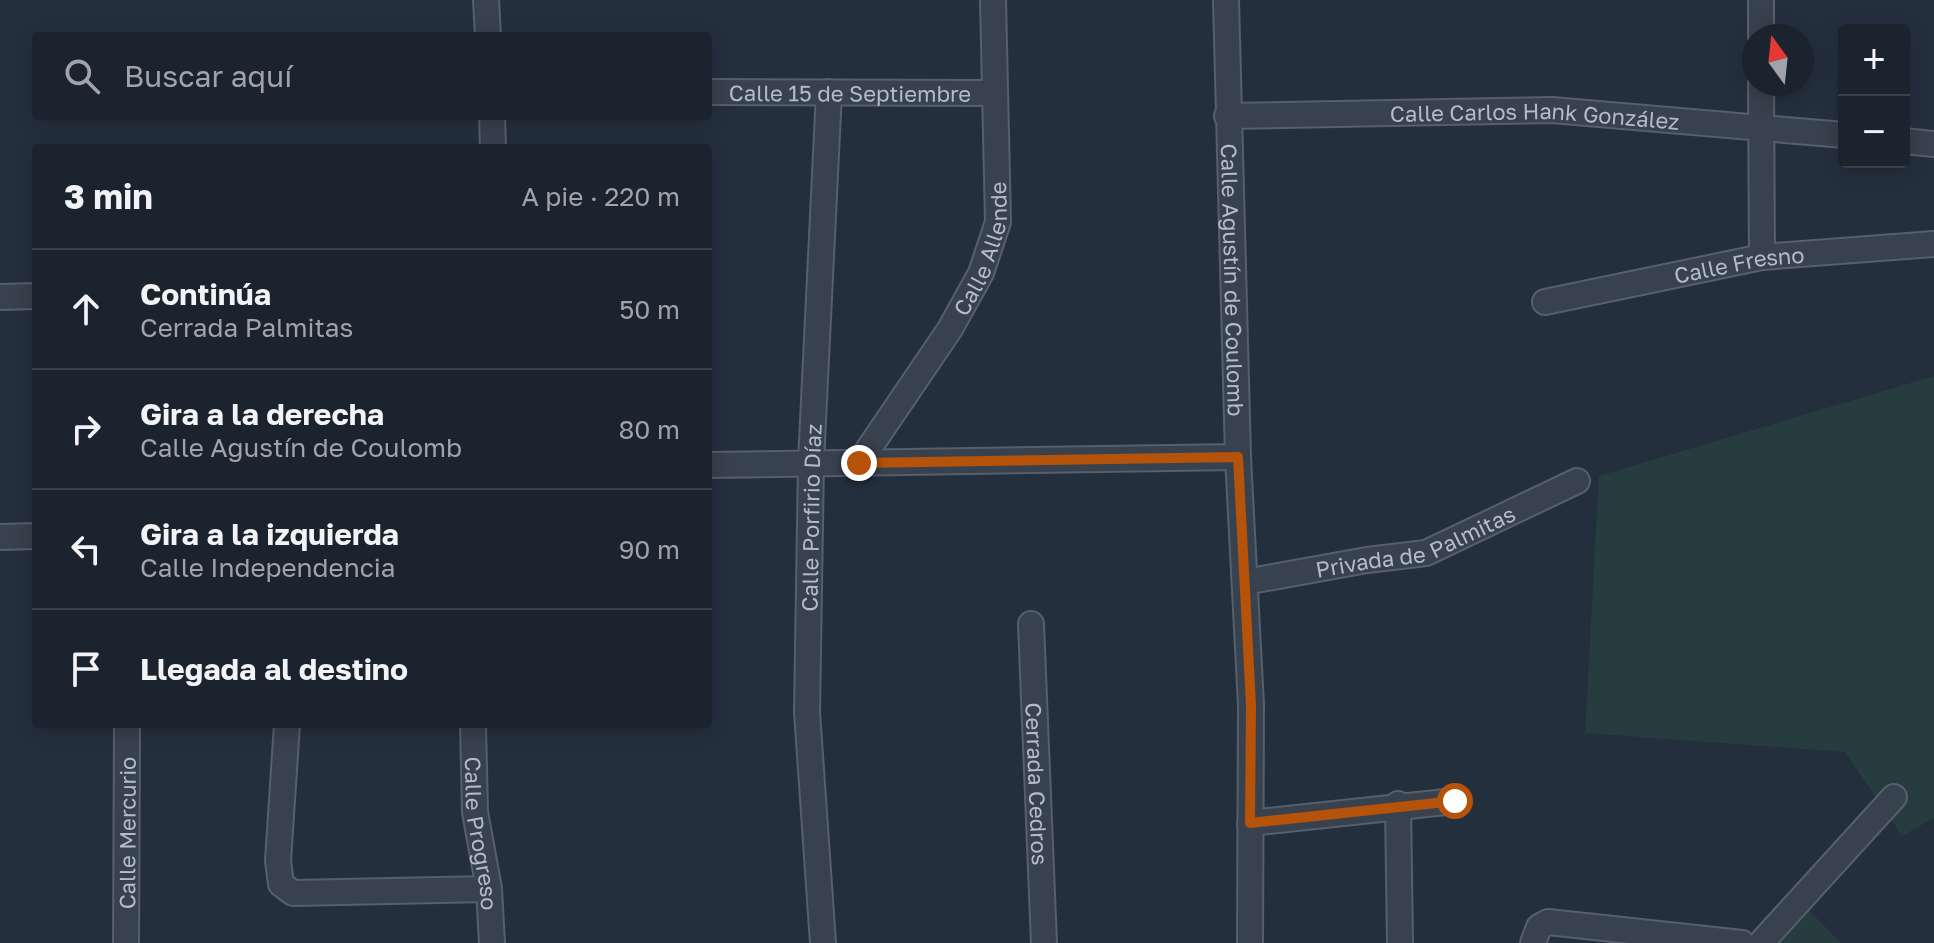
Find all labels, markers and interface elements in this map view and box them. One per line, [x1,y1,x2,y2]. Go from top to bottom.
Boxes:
north arrow [1742,24,1814,96]
map controls [1838,24,1910,168]
button: + [1838,24,1910,96]
search box [32,32,712,120]
icon: search [60,54,104,98]
text: Buscar aquí [124,58,292,94]
street label: Calle 15 de Septiembre [729,79,971,106]
button: − [1838,96,1910,168]
street label: Calle Carlos Hank González [1390,97,1681,134]
street label: Calle Agustín de Coulomb [1216,143,1250,417]
text: 3 min [64,176,153,216]
text: A pie · 220 m [521,181,680,212]
street label: Calle Allende [947,181,1011,320]
street label: Calle Fresno [1671,240,1805,288]
text: Continúa [140,276,271,312]
icon: ahead [64,287,108,331]
text: 50 m [619,294,680,325]
text: Cerrada Palmitas [140,312,353,343]
text: Gira a la derecha [140,396,384,432]
icon: right [64,407,108,451]
text: 80 m [619,414,680,445]
street label: Calle Porfirio Díaz [795,423,826,612]
text: Calle Agustín de Coulomb [140,432,462,463]
route end [841,445,877,481]
street label: Privada de Palmitas [1313,499,1519,583]
text: Gira a la izquierda [140,516,399,552]
icon: left [64,527,108,571]
text: 90 m [619,534,680,565]
text: Calle Independencia [140,552,396,583]
icon: arrive [64,647,108,691]
text: Llegada al destino [140,651,408,687]
street label: Cerrada Cedros [1021,702,1054,866]
street label: Calle Progreso [460,756,504,911]
street label: Calle Mercurio [113,757,140,909]
route start [1437,783,1473,819]

